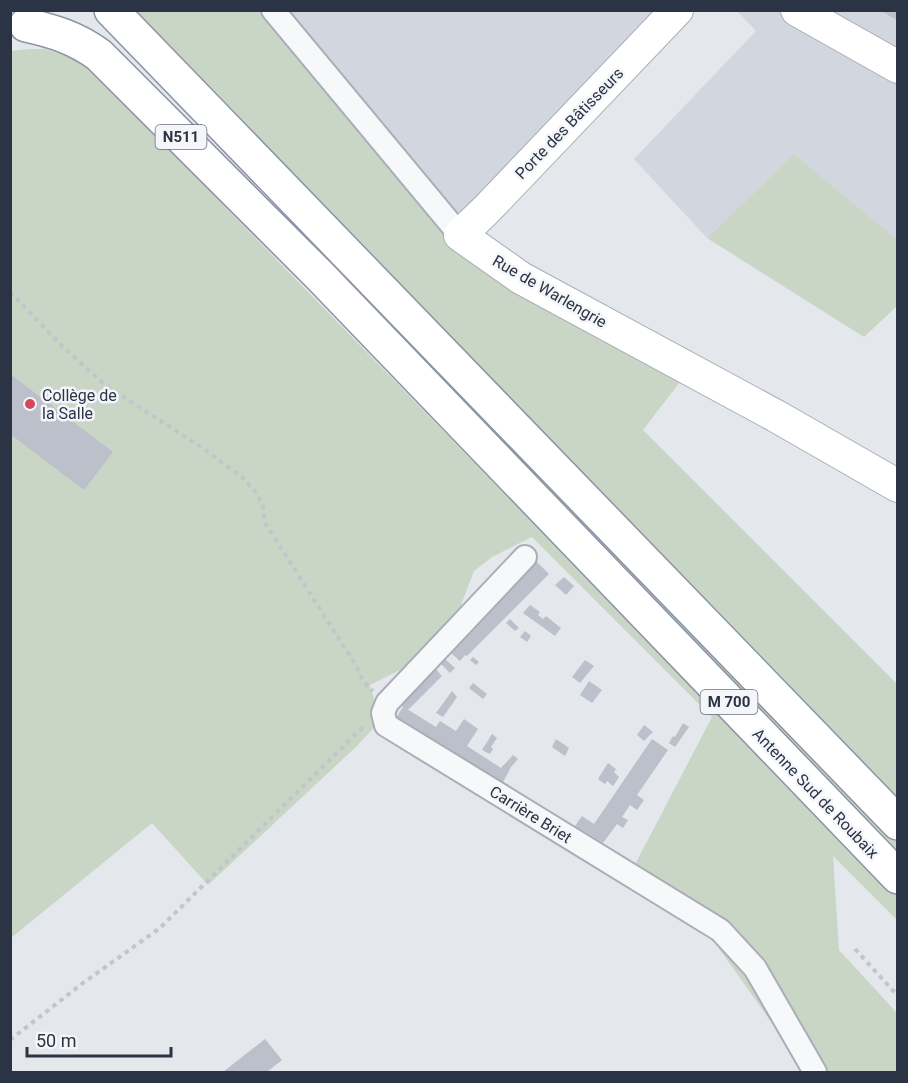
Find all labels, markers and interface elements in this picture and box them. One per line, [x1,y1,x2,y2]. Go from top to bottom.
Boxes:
street label: Porte des Bâtisseurs [511,64,627,183]
road number: N511 [156,125,207,149]
street label: Rue de Warlengrie [489,251,610,332]
place label: Collège de la Salle [42,386,117,423]
marker: Collège de la Salle [23,397,37,411]
road number: M 700 [700,690,758,714]
street label: Antenne Sud de Roubaix [749,724,883,862]
street label: Carrière Briet [486,782,575,847]
scale bar [27,1020,171,1058]
text: 50 m [36,1030,76,1051]

